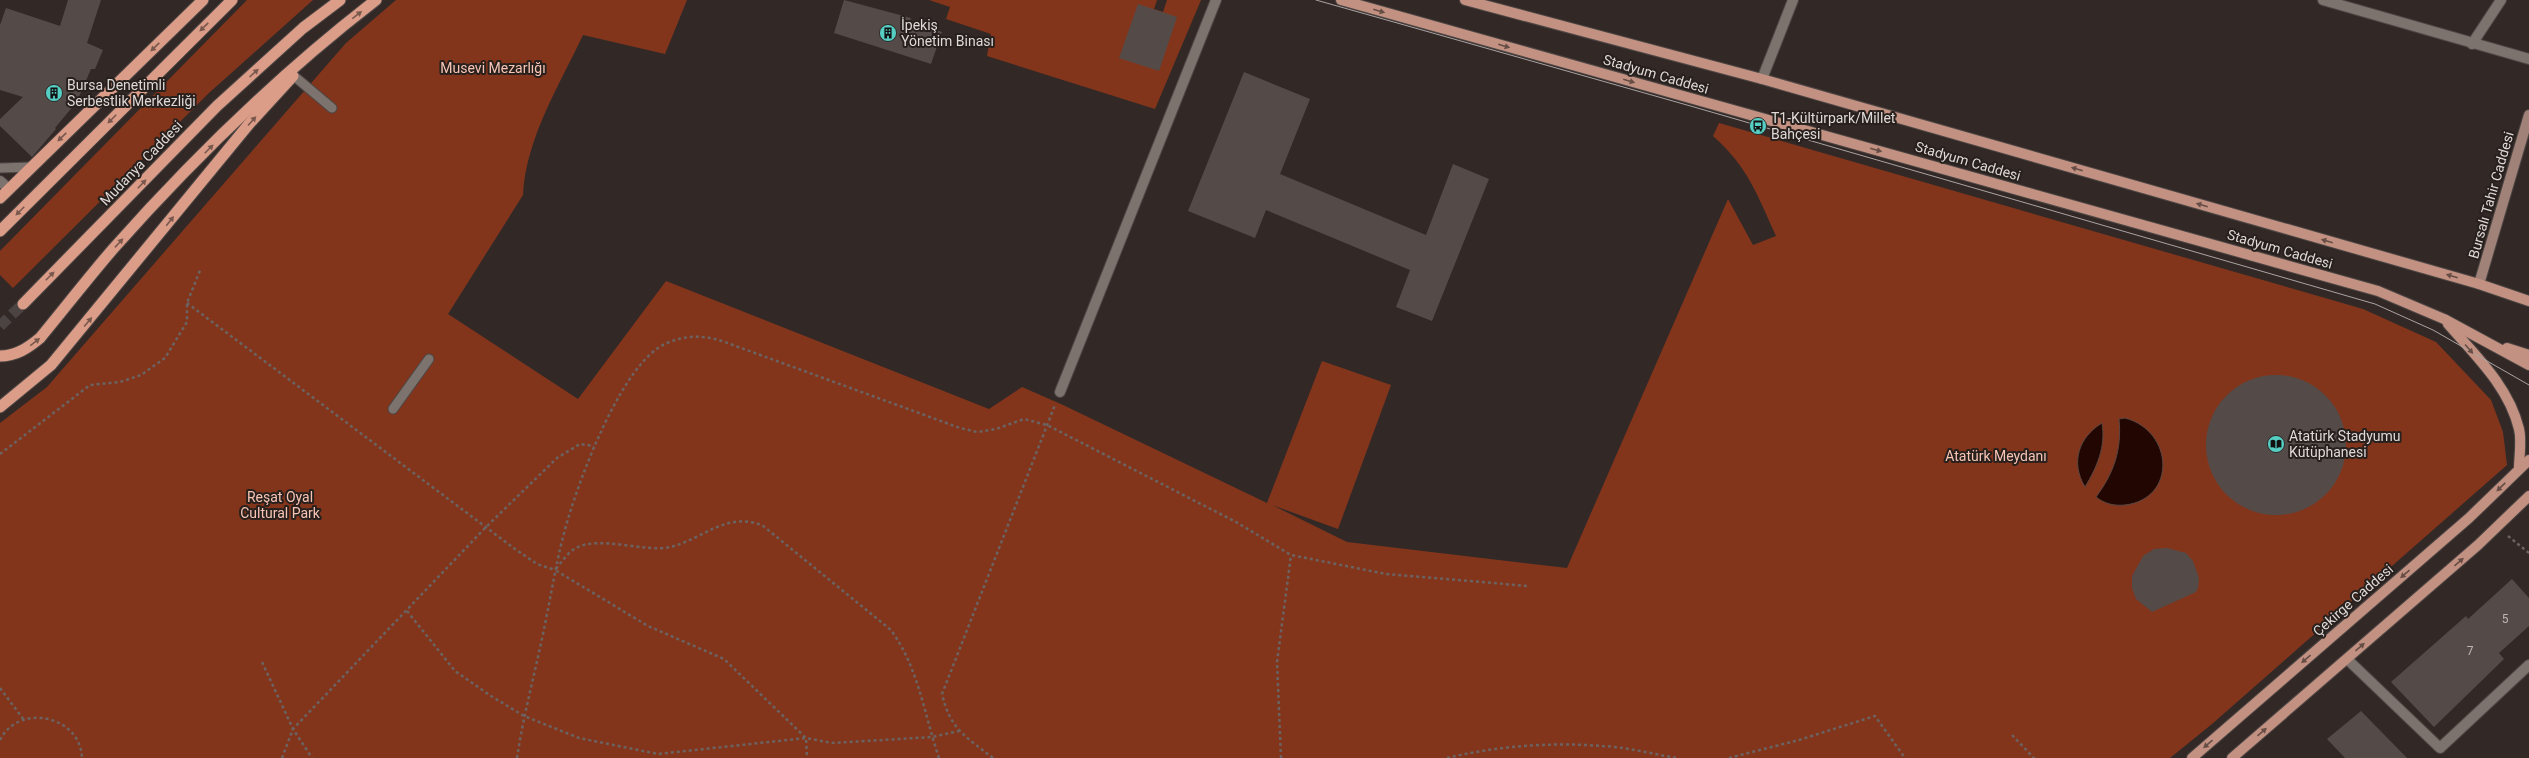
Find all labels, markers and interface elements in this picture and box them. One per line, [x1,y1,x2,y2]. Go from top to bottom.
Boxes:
one-way arrow [1373,8,1385,14]
one-way arrow [351,10,362,19]
place label: İpekiş Yönetim Binası [901,17,994,49]
one-way arrow [199,22,209,32]
building icon: İpekiş Yönetim Binası [878,23,898,43]
one-way arrow [150,42,160,52]
one-way arrow [1498,43,1510,49]
street label: Stadyum Caddesi [1601,51,1711,97]
park label: Musevi Mezarlığı [440,60,546,76]
one-way arrow [249,68,259,77]
place label: Bursa Denetimli Serbestlik Merkezliği [67,77,196,109]
one-way arrow [1624,78,1636,84]
building icon: Bursa Denetimli Serbestlik Merkezliği [44,83,64,103]
place label: T1-Kültürpark/Millet Bahçesi [1771,110,1896,142]
one-way arrow [107,114,117,124]
one-way arrow [248,115,257,126]
bus stop icon: T1-Kültürpark/Millet Bahçesi [1748,116,1768,136]
street label: Mudanya Caddesi [97,117,185,209]
street label: Bursalı Tahir Caddesi [2465,130,2517,260]
one-way arrow [57,132,67,142]
street label: Stadyum Caddesi [1913,138,2023,184]
one-way arrow [204,144,214,154]
one-way arrow [1870,147,1882,153]
one-way arrow [2071,166,2083,172]
one-way arrow [137,179,147,189]
one-way arrow [2196,202,2208,208]
one-way arrow [15,206,25,216]
one-way arrow [165,216,174,227]
street label: Stadyum Caddesi [2225,226,2335,272]
one-way arrow [114,238,124,248]
one-way arrow [2321,238,2333,244]
one-way arrow [45,271,55,281]
one-way arrow [2446,273,2458,279]
one-way arrow [83,317,92,327]
one-way arrow [30,338,41,346]
one-way arrow [2465,343,2474,354]
place label: Atatürk Stadyumu Kütüphanesi [2289,428,2401,460]
library icon: Atatürk Stadyumu Kütüphanesi [2266,434,2286,454]
park label: Atatürk Meydanı [1945,448,2047,464]
one-way arrow [2496,482,2506,492]
park label: Reşat Oyal Cultural Park [240,489,321,521]
one-way arrow [2453,558,2464,567]
street label: Çekirge Caddesi [2310,561,2396,639]
one-way arrow [2400,569,2409,578]
house number: 5 [2502,612,2509,626]
one-way arrow [2355,643,2365,652]
house number: 7 [2467,644,2474,658]
one-way arrow [2301,655,2312,664]
one-way arrow [2257,728,2267,737]
one-way arrow [2203,740,2213,749]

